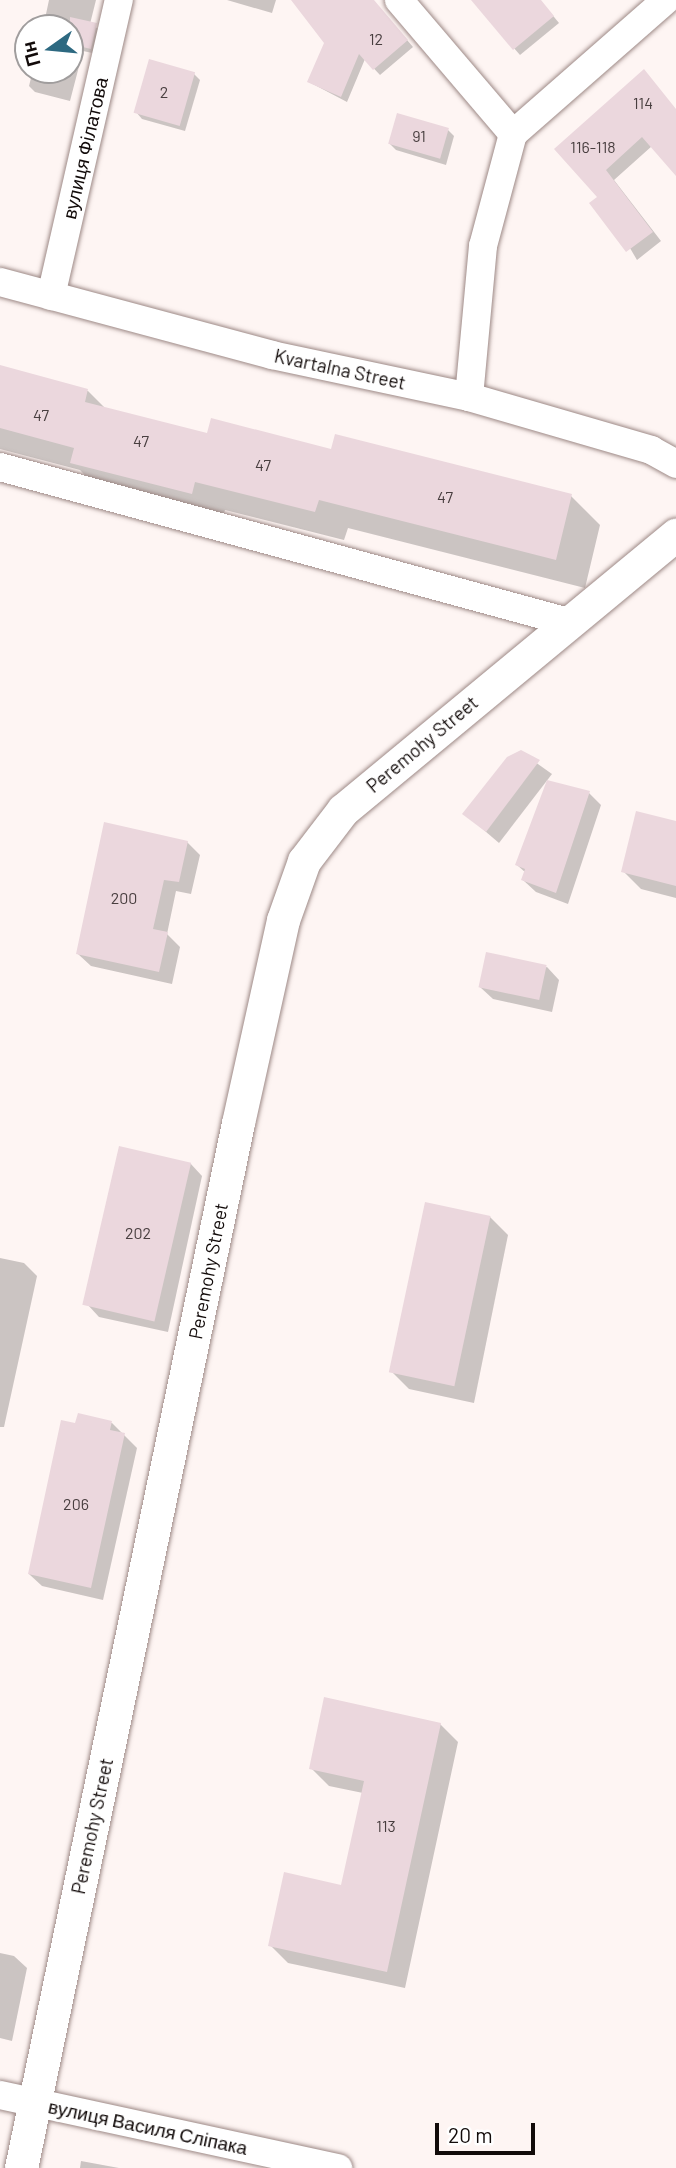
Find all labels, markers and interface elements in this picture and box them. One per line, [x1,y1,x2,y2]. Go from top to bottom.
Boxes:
north arrow [14,14,84,84]
house number: 12 [369,29,383,49]
text: Пн [16,39,45,69]
street label: вулиця Філатова [58,75,112,221]
house number: 2 [160,82,168,102]
house number: 114 [633,93,653,113]
house number: 91 [412,126,426,146]
house number: 116-118 [570,137,616,157]
street label: Kvartalna Street [272,344,408,394]
house number: 47 [33,405,49,425]
house number: 47 [133,431,149,451]
house number: 47 [255,455,271,475]
house number: 47 [437,487,453,507]
street label: Peremohy Street [362,691,482,797]
house number: 200 [111,888,137,908]
street label: Peremohy Street [184,1201,232,1341]
house number: 202 [125,1223,151,1243]
house number: 206 [63,1494,89,1514]
street label: Peremohy Street [66,1756,118,1896]
house number: 113 [376,1816,396,1836]
street label: вулиця Василя Сліпака [46,2095,250,2159]
scale bar [438,2108,538,2152]
text: 20 m [448,2122,493,2147]

